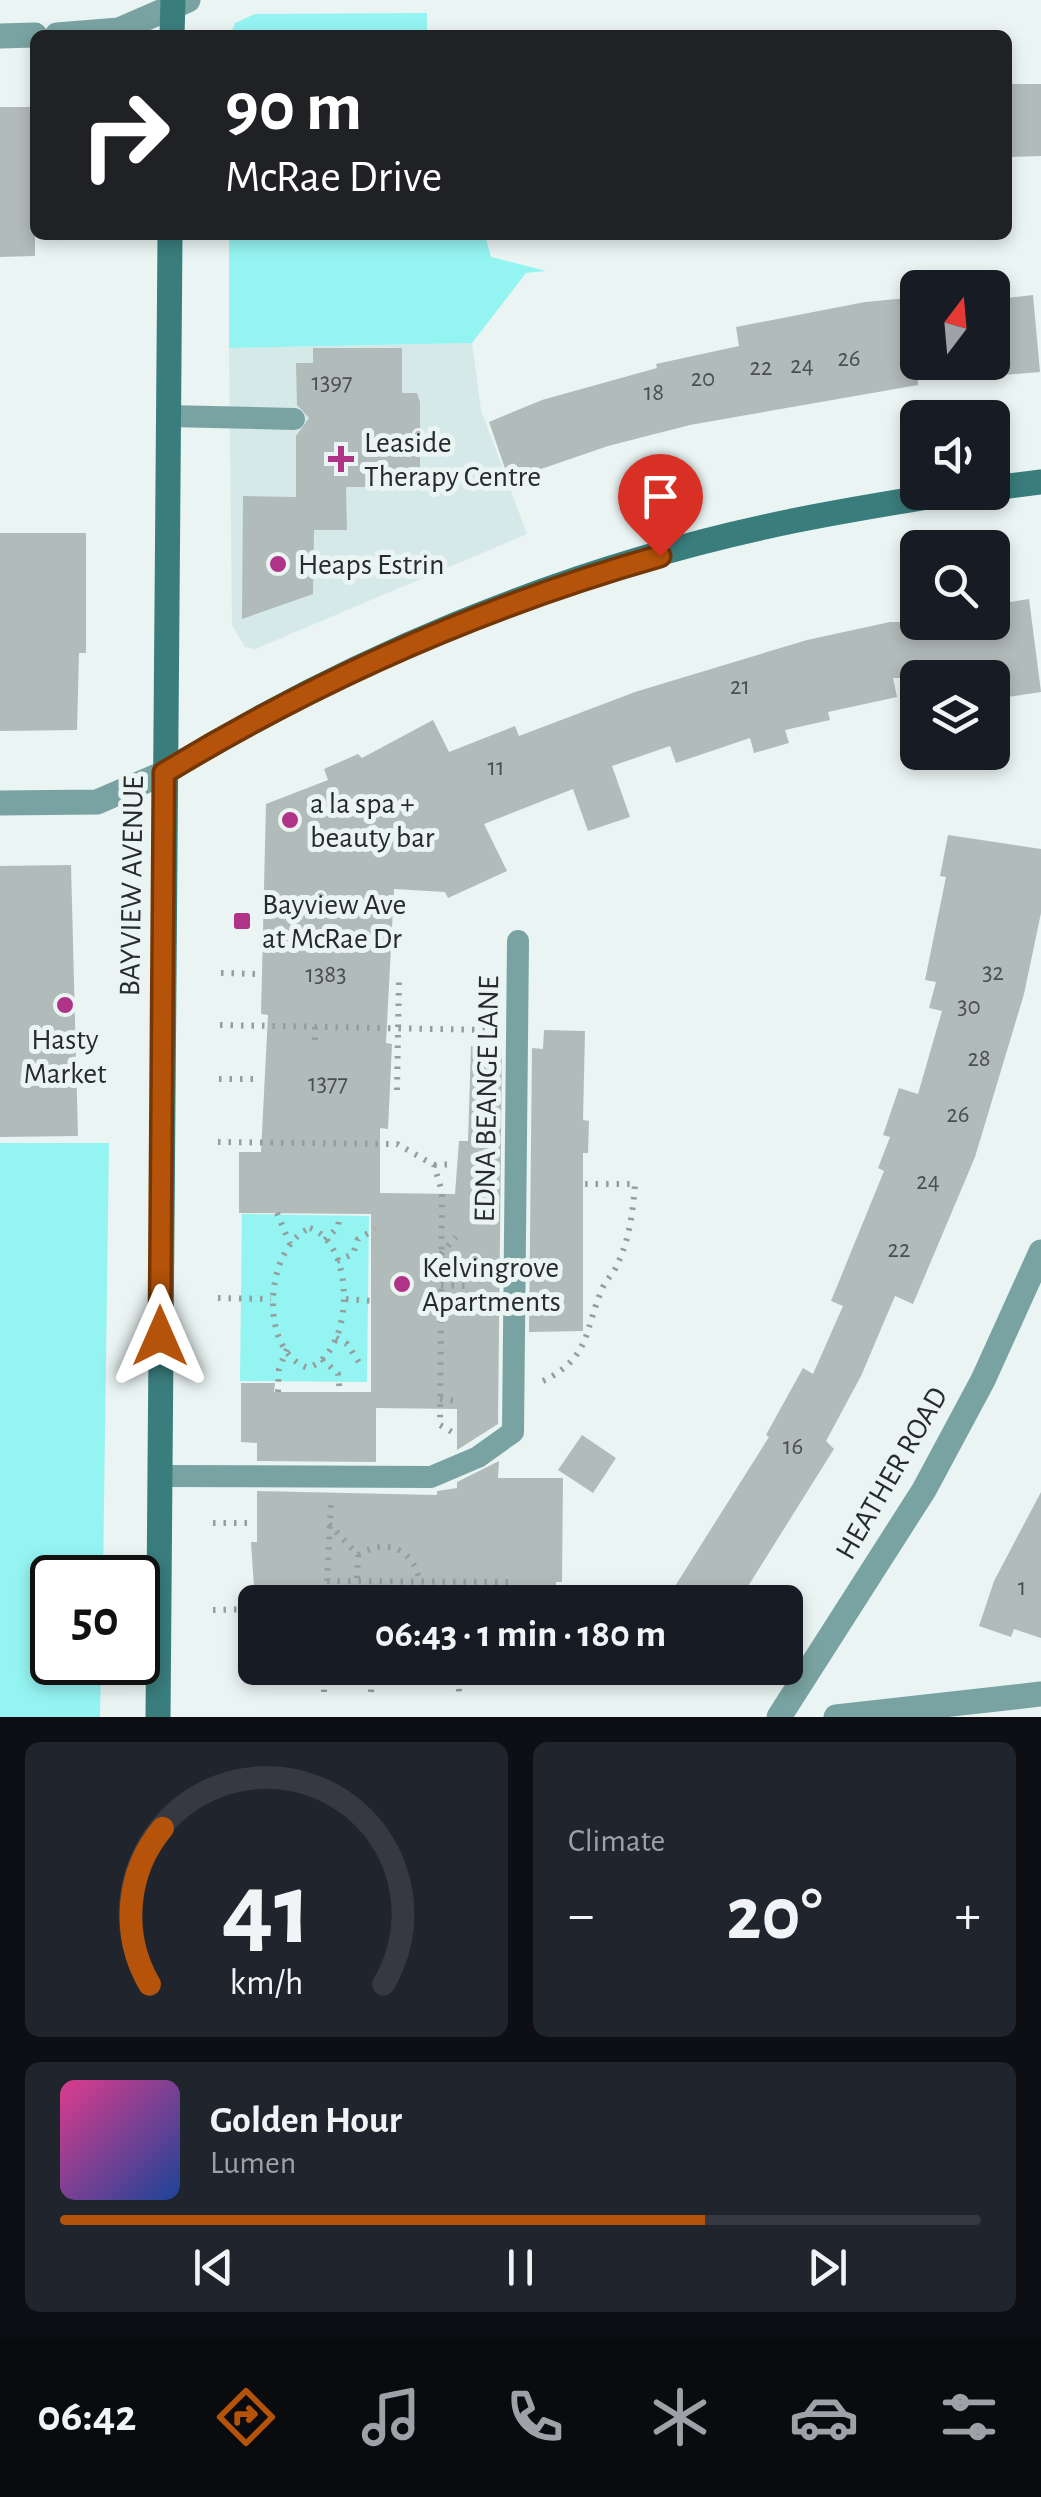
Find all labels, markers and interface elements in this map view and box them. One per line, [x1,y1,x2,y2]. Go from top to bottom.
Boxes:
icon: right [60,70,190,200]
text: 90 m [225,73,362,143]
text: McRae Drive [225,155,442,200]
north arrow [900,270,1010,380]
map controls [900,270,1010,770]
house number: 26 [837,346,861,371]
house number: 24 [790,353,814,378]
house number: 22 [750,355,772,380]
house number: 20 [691,366,715,391]
house number: 1397 [311,370,353,395]
house number: 18 [644,380,664,405]
button: sound [900,400,1010,510]
place label: Leaside Therapy Centre [364,428,541,492]
marker: Leaside Therapy Centre [328,446,354,472]
pin [618,454,703,557]
icon: arrive [633,469,688,524]
button: search [900,530,1010,640]
place label: Heaps Estrin [298,550,445,580]
marker: Heaps Estrin [267,553,289,575]
button: layers [900,660,1010,770]
house number: 21 [730,674,750,699]
house number: 11 [487,755,505,780]
street label: BAYVIEW AVENUE [115,775,149,997]
place label: a la spa + beauty bar [310,789,435,853]
marker: a la spa + beauty bar [279,809,301,831]
place label: Bayview Ave at McRae Dr [262,890,406,954]
marker: Bayview Ave at McRae Dr [231,910,253,932]
house number: 32 [982,960,1004,985]
house number: 1383 [305,962,347,987]
street label: EDNA BEANGE LANE [470,975,504,1223]
marker: Hasty Market [54,994,76,1016]
house number: 30 [957,994,981,1019]
place label: Hasty Market [23,1025,107,1089]
house number: 28 [967,1046,991,1071]
house number: 1377 [308,1071,348,1096]
house number: 26 [946,1102,970,1127]
house number: 24 [916,1169,940,1194]
house number: 22 [888,1237,910,1262]
place label: Kelvingrove Apartments [422,1253,561,1317]
marker: Kelvingrove Apartments [391,1273,413,1295]
position arrow [108,1284,212,1388]
street label: HEATHER ROAD [830,1382,953,1565]
house number: 16 [783,1434,803,1459]
speed limit sign: 50 [30,1555,160,1685]
house number: 1 [1018,1575,1026,1600]
text: 06:43 · 1 min · 180 m [375,1616,666,1654]
text: Climate [568,1825,665,1857]
text: 41 [222,1859,311,1963]
text: 20° [726,1878,823,1953]
text: − [568,1888,594,1943]
text: + [955,1888,981,1943]
text: km/h [230,1965,303,2001]
text: Golden Hour [210,2102,402,2140]
text: Lumen [210,2147,296,2179]
icon: previous [186,2240,241,2295]
icon: pause [493,2240,548,2295]
icon: next [800,2240,855,2295]
icon: directions [211,2382,281,2452]
icon: music [356,2382,426,2452]
icon: phone [500,2382,570,2452]
icon: climate [645,2382,715,2452]
icon: car [789,2382,859,2452]
icon: filters [934,2382,1004,2452]
text: 06:42 [37,2394,137,2439]

